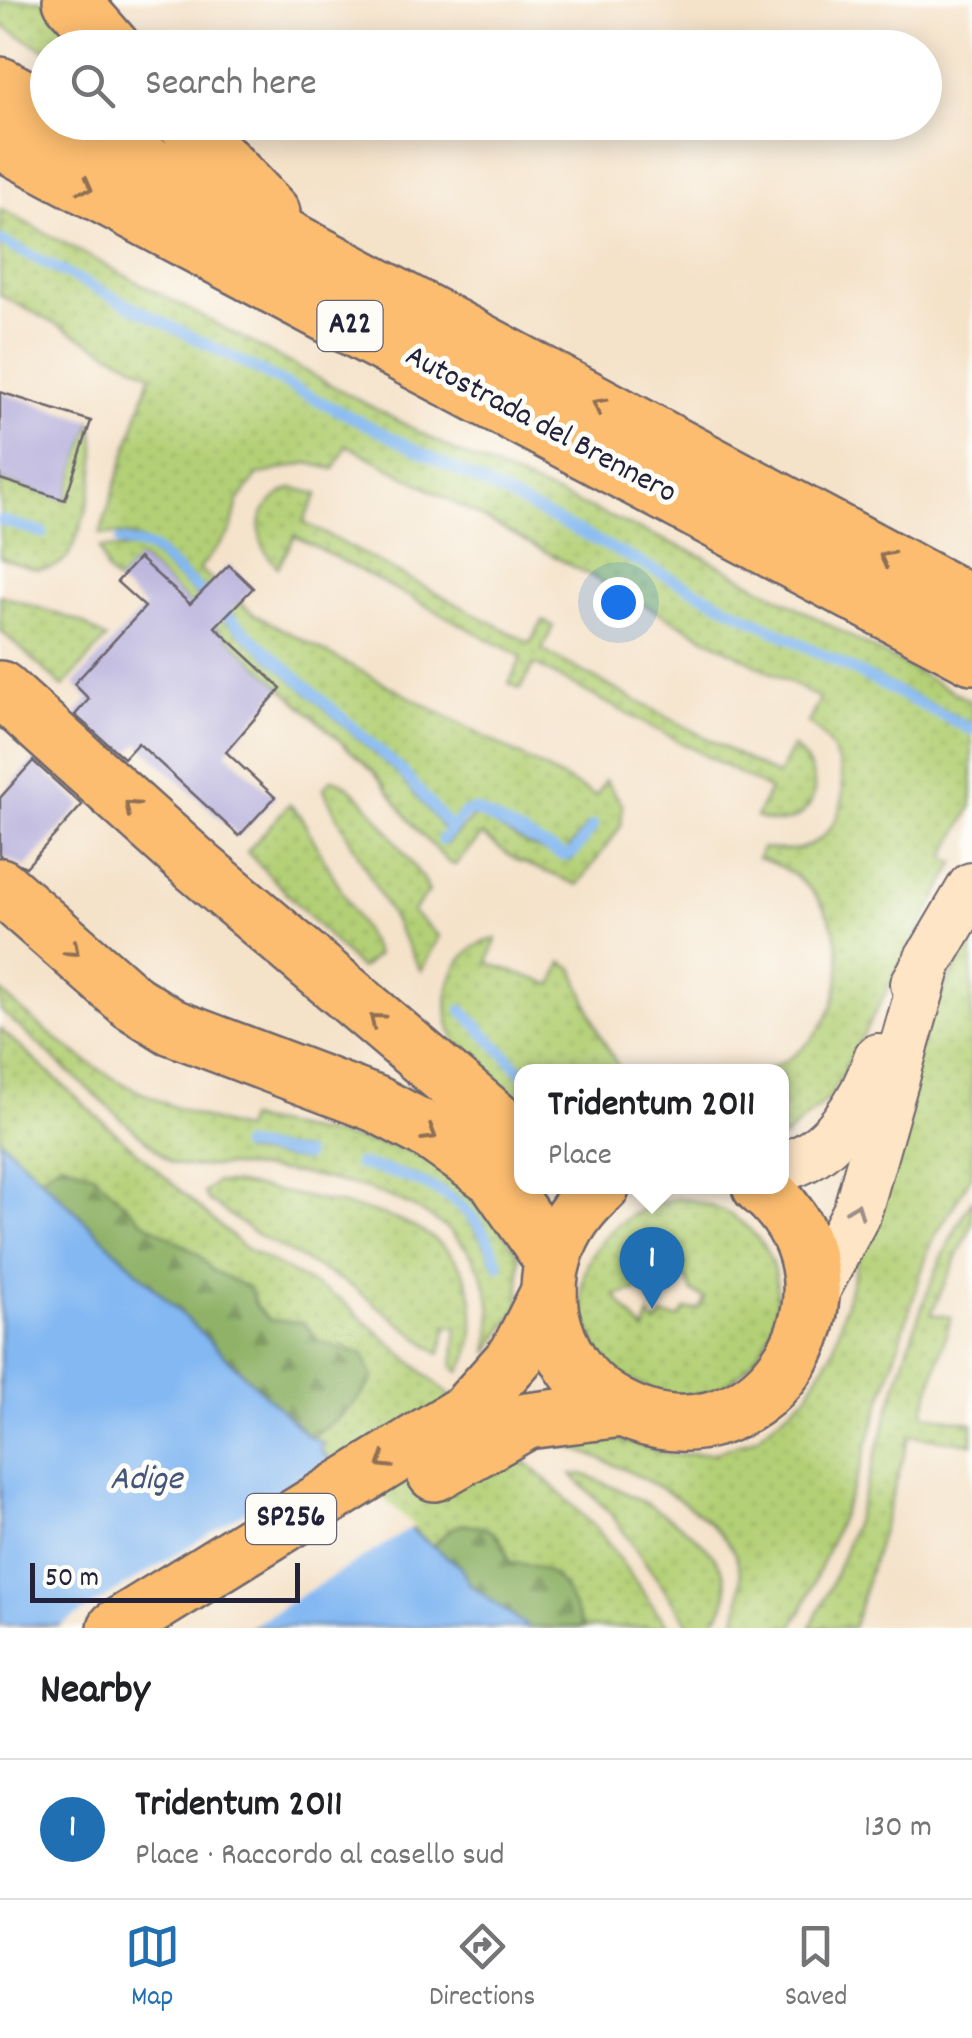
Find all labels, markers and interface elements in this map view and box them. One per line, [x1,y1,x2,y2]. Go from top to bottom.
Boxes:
search box [30,30,942,140]
icon: search [65,58,120,113]
text: Search here [145,58,317,113]
one-way arrow [76,175,94,194]
road number: A22 [318,301,382,351]
street label: Autostrada del Brennero [396,335,684,517]
one-way arrow [592,398,610,417]
one-way arrow [879,551,897,570]
your location [593,577,644,628]
one-way arrow [124,800,143,818]
one-way arrow [61,939,80,957]
one-way arrow [370,1013,388,1031]
popup [514,1064,789,1194]
text: Tridentum 2011 [548,1079,755,1134]
one-way arrow [419,1121,437,1141]
text: Place [548,1134,612,1180]
one-way arrow [844,1202,864,1220]
pin: 1 [620,1226,684,1309]
one-way arrow [377,1450,395,1469]
water label: Adige [110,1456,184,1506]
road number: SP256 [246,1494,336,1544]
scale bar [30,1558,300,1602]
text: 50 m [45,1560,99,1600]
text: Nearby [40,1663,150,1723]
text: Tridentum 2011 [135,1779,343,1834]
text: 1 [69,1806,76,1852]
text: 130 m [864,1806,932,1852]
text: Place · Raccordo al casello sud [135,1834,505,1880]
tab: Map [125,1919,180,2019]
tab: Directions [429,1919,535,2019]
tab: Saved [785,1919,847,2019]

